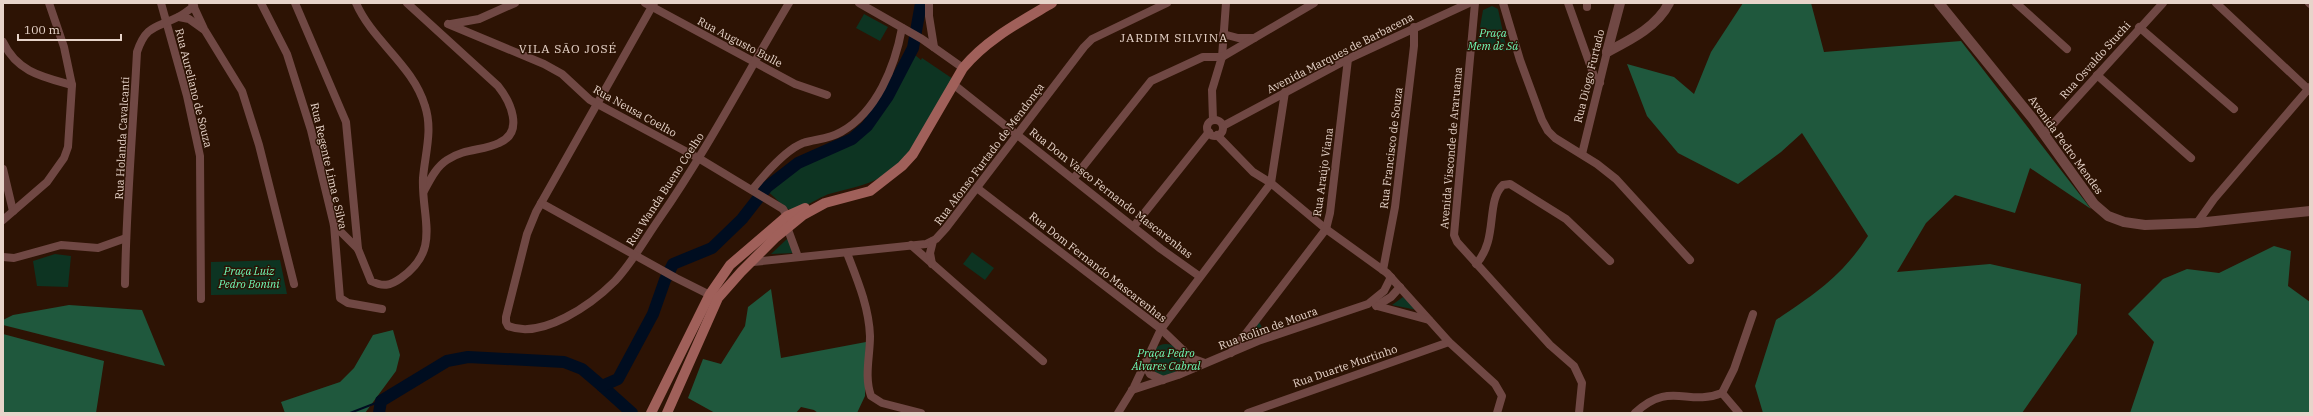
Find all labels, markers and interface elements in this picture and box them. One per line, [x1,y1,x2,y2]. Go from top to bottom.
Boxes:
street label: Avenida Marques de Barbacena [1264,10,1416,96]
street label: Rua Augusto Bulle [695,14,785,70]
scale bar [18,16,121,42]
street label: Rua Osvaldo Stuchi [2057,18,2134,102]
text: 100 m [24,22,60,37]
park label: Praça Mem de Sá [1467,26,1518,53]
street label: Rua Aureliano de Souza [172,27,216,149]
street label: Rua Diogo Furtado [1571,28,1607,124]
district label: JARDIM SILVINA [1120,30,1228,45]
district label: VILA SÃO JOSÉ [519,41,617,56]
street label: Avenida Visconde de Araruama [1437,66,1465,230]
street label: Rua Holanda Cavalcanti [112,76,132,200]
street label: Rua Afonso Furtado de Mendonça [931,80,1047,228]
street label: Rua Neusa Coelho [591,82,679,140]
street label: Rua Francisco de Souza [1377,86,1405,210]
street label: Avenida Pedro Mendes [2026,93,2106,197]
street label: Rua Regente Lima e Silva [308,101,350,231]
street label: Rua Dom Vasco Fernando Mascarenhas [1027,125,1195,261]
street label: Rua Araújo Viana [1310,127,1336,217]
street label: Rua Wanda Bueno Coelho [623,130,707,248]
street label: Rua Dom Fernando Mascarenhas [1026,209,1170,325]
park label: Praça Luiz Pedro Bonini [218,264,280,291]
street label: Rua Rolim de Moura [1216,304,1320,352]
street label: Rua Duarte Murtinho [1291,342,1399,390]
park label: Praça Pedro Álvares Cabral [1131,346,1201,373]

